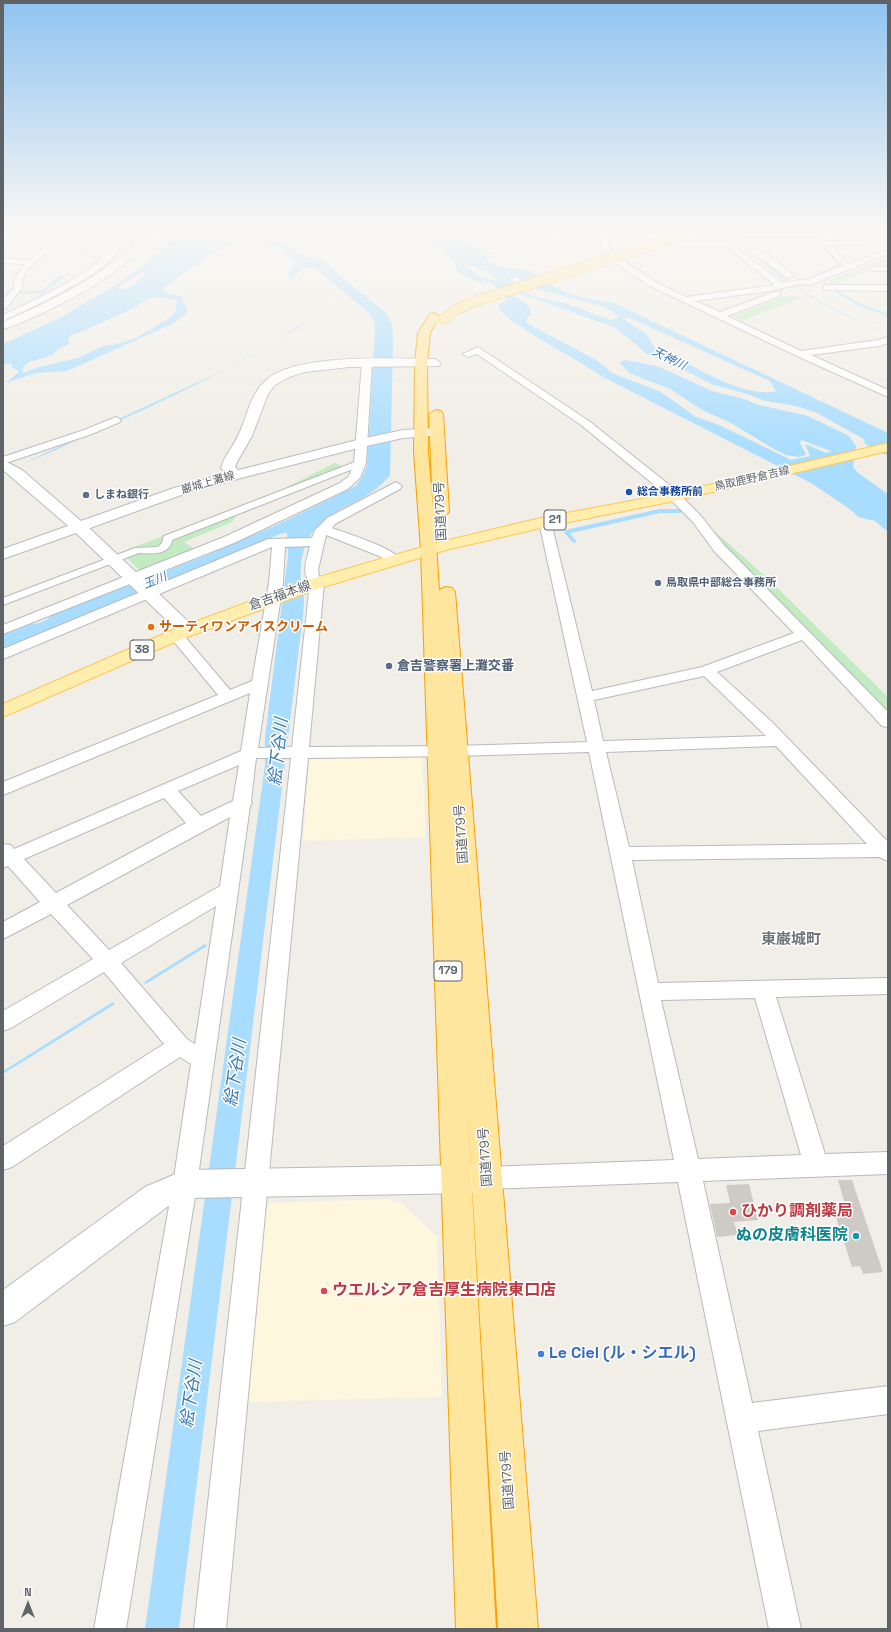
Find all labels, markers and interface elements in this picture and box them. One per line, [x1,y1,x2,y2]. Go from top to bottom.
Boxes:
water label: 天神川 [650,344,688,374]
street label: 鳥取鹿野倉吉線 [713,464,791,494]
street label: 巌城上灘線 [180,469,236,497]
street label: 国道179号 [432,481,450,541]
place label: 総合事務所前 [637,485,703,499]
marker: 総合事務所前 [624,487,634,497]
place label: しまね銀行 [94,488,149,502]
marker: しまね銀行 [81,490,91,500]
road number: 21 [544,510,566,530]
water label: 玉川 [141,570,169,592]
place label: 鳥取県中部総合事務所 [666,576,776,590]
street label: 倉吉福本線 [247,578,313,614]
marker: 鳥取県中部総合事務所 [653,578,663,588]
place label: サーティワンアイスクリーム [159,619,328,635]
marker: サーティワンアイスクリーム [146,622,156,632]
road number: 38 [130,640,154,660]
place label: 倉吉警察署上灘交番 [397,658,514,674]
marker: 倉吉警察署上灘交番 [384,661,394,671]
water label: 絵下谷川 [265,717,293,787]
street label: 国道179号 [452,804,472,864]
district label: 東巌城町 [761,931,821,949]
road number: 179 [434,961,462,981]
water label: 絵下谷川 [221,1038,251,1108]
street label: 国道179号 [476,1127,496,1187]
place label: ひかり調剤薬局 [741,1202,853,1222]
marker: ひかり調剤薬局 [728,1207,738,1217]
place label: ぬの皮膚科医院 [736,1226,848,1246]
marker: ぬの皮膚科医院 [851,1231,861,1241]
place label: ウエルシア倉吉厚生病院東口店 [332,1281,556,1301]
marker: ウエルシア倉吉厚生病院東口店 [319,1286,329,1296]
place label: Le Ciel (ル・シエル) [549,1344,696,1364]
marker: Le Ciel (ル・シエル) [536,1349,546,1359]
water label: 絵下谷川 [177,1359,207,1429]
street label: 国道179号 [498,1450,518,1510]
north arrow [8,1584,48,1624]
text: N [24,1585,32,1599]

